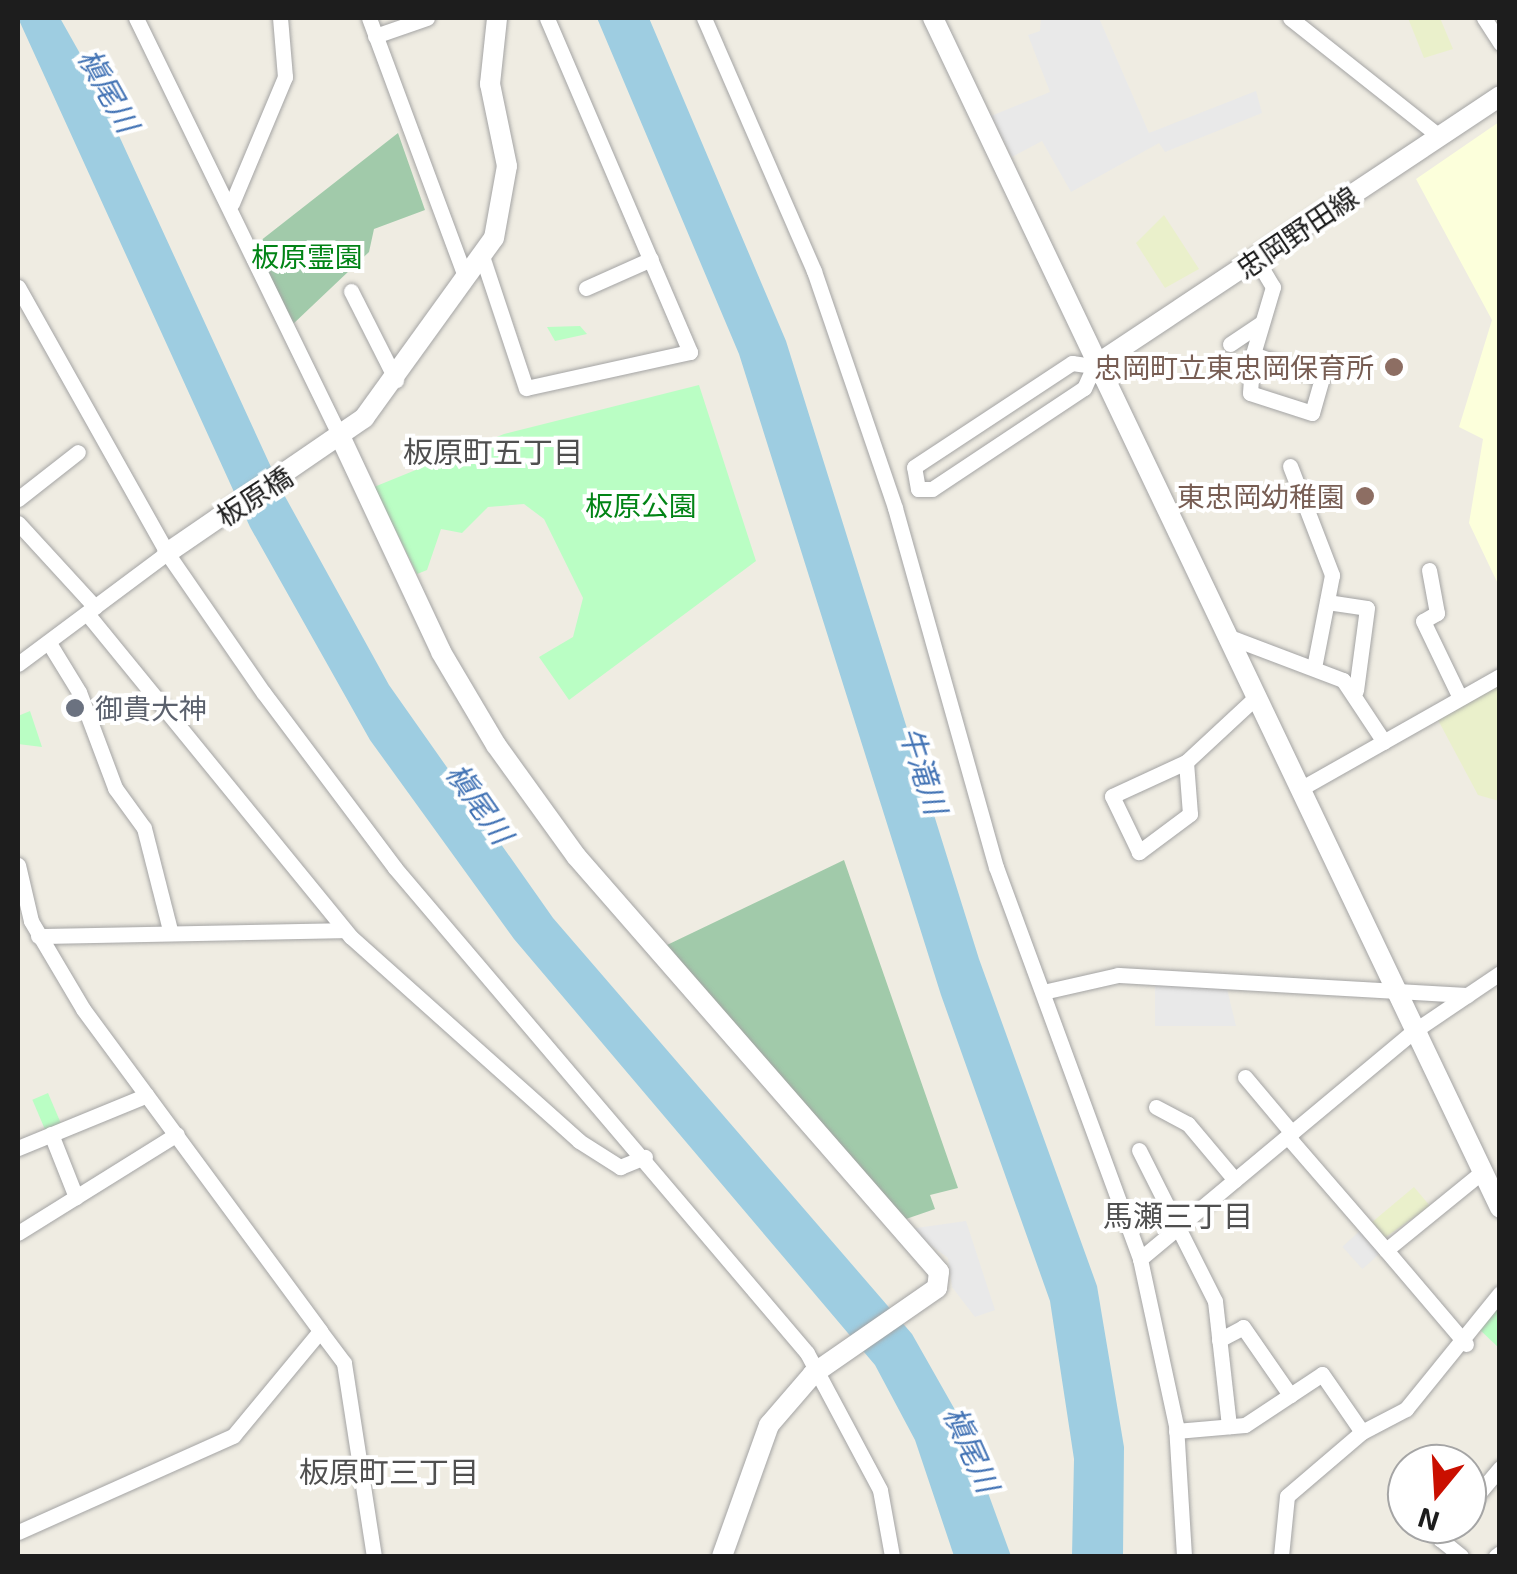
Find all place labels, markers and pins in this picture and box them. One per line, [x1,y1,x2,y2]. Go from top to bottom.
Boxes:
place label: 忠岡町立東忠岡保育所 [1094,350,1374,384]
marker: 忠岡町立東忠岡保育所 [1383,356,1405,378]
place label: 東忠岡幼稚園 [1177,479,1345,513]
marker: 東忠岡幼稚園 [1354,485,1376,507]
place label: 御貴大神 [95,691,207,725]
marker: 御貴大神 [64,697,86,719]

